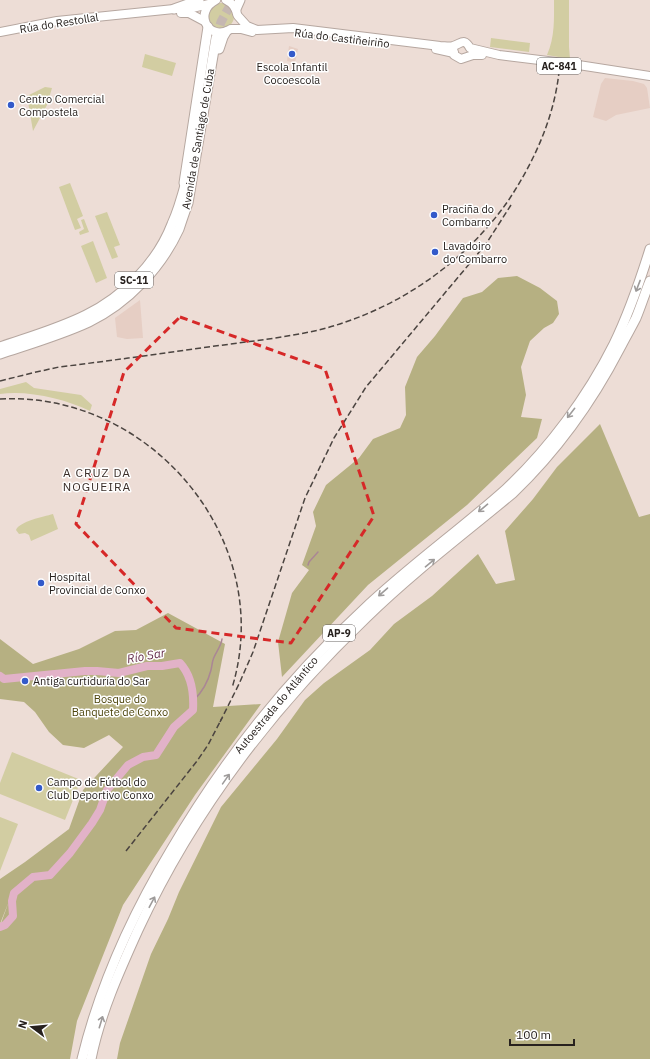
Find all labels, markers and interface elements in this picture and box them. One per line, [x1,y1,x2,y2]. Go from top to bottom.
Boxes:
street label: Rúa do Restollal [18,10,100,36]
street label: Rúa do Castiñeiriño [294,25,390,51]
marker: Escola Infantil Cocoescola [287,49,297,59]
road number: AC-841 [537,58,581,74]
place label: Escola Infantil Cocoescola [257,60,327,87]
street label: Avenida de Santiago de Cuba [179,67,217,211]
place label: Centro Comercial Compostela [19,92,104,119]
marker: Centro Comercial Compostela [6,100,16,110]
place label: Praciña do Combarro [442,202,494,229]
marker: Praciña do Combarro [429,210,439,220]
place label: Lavadoiro do Combarro [443,239,507,266]
marker: Lavadoiro do Combarro [430,247,440,257]
road number: SC-11 [115,272,153,288]
one-way arrow [633,280,641,292]
one-way arrow [567,408,576,419]
district label: A CRUZ DA NOGUEIRA [63,465,131,494]
one-way arrow [478,503,488,512]
one-way arrow [424,558,435,567]
place label: Hospital Provincial de Conxo [49,570,146,597]
marker: Hospital Provincial de Conxo [36,578,46,588]
one-way arrow [378,587,389,596]
road number: AP-9 [323,625,355,641]
water label: Río Sar [126,645,167,666]
street label: Autoestrada do Atlántico [231,654,321,756]
place label: Antiga curtiduría do Sar [33,674,149,688]
marker: Antiga curtiduría do Sar [20,676,30,686]
park label: Bosque do Banquete de Conxo [72,692,168,719]
one-way arrow [222,773,230,784]
place label: Campo de Fútbol do Club Deportivo Conxo [47,775,154,802]
marker: Campo de Fútbol do Club Deportivo Conxo [34,783,44,793]
one-way arrow [149,896,156,908]
north arrow [12,1007,52,1047]
one-way arrow [98,1016,106,1028]
text: N [15,1018,30,1030]
scale bar [510,1021,574,1047]
text: 100 m [516,1027,551,1042]

